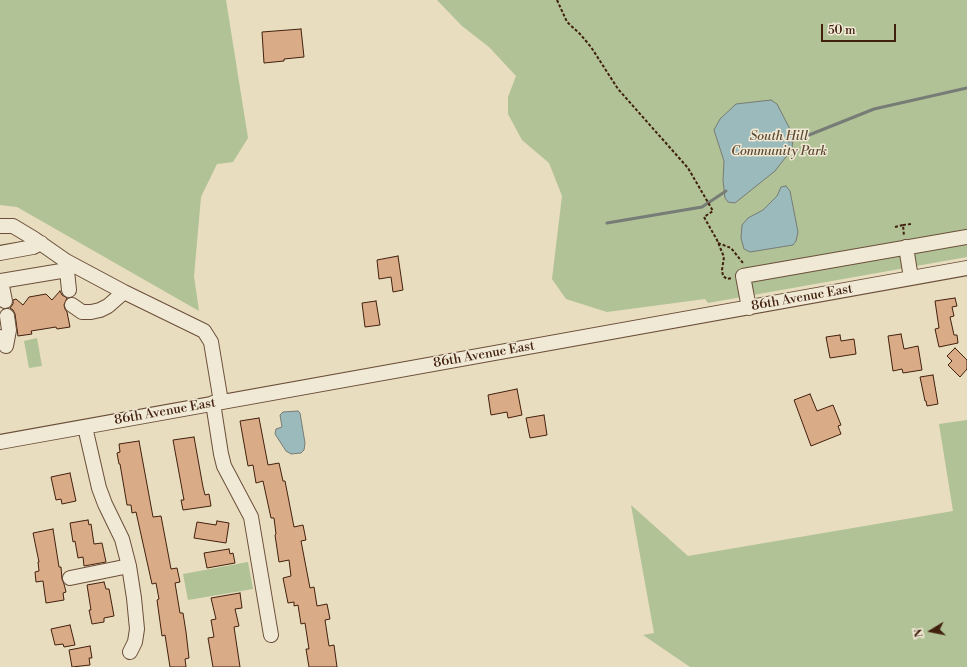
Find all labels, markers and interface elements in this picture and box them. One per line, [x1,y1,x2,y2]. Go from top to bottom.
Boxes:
scale bar [823,16,898,42]
text: 50 m [828,23,856,38]
park label: South Hill Community Park [731,129,827,160]
street label: 86th Avenue East [750,281,854,315]
street label: 86th Avenue East [432,338,536,372]
street label: 86th Avenue East [113,395,217,429]
north arrow [911,611,951,651]
text: N [912,628,927,639]

